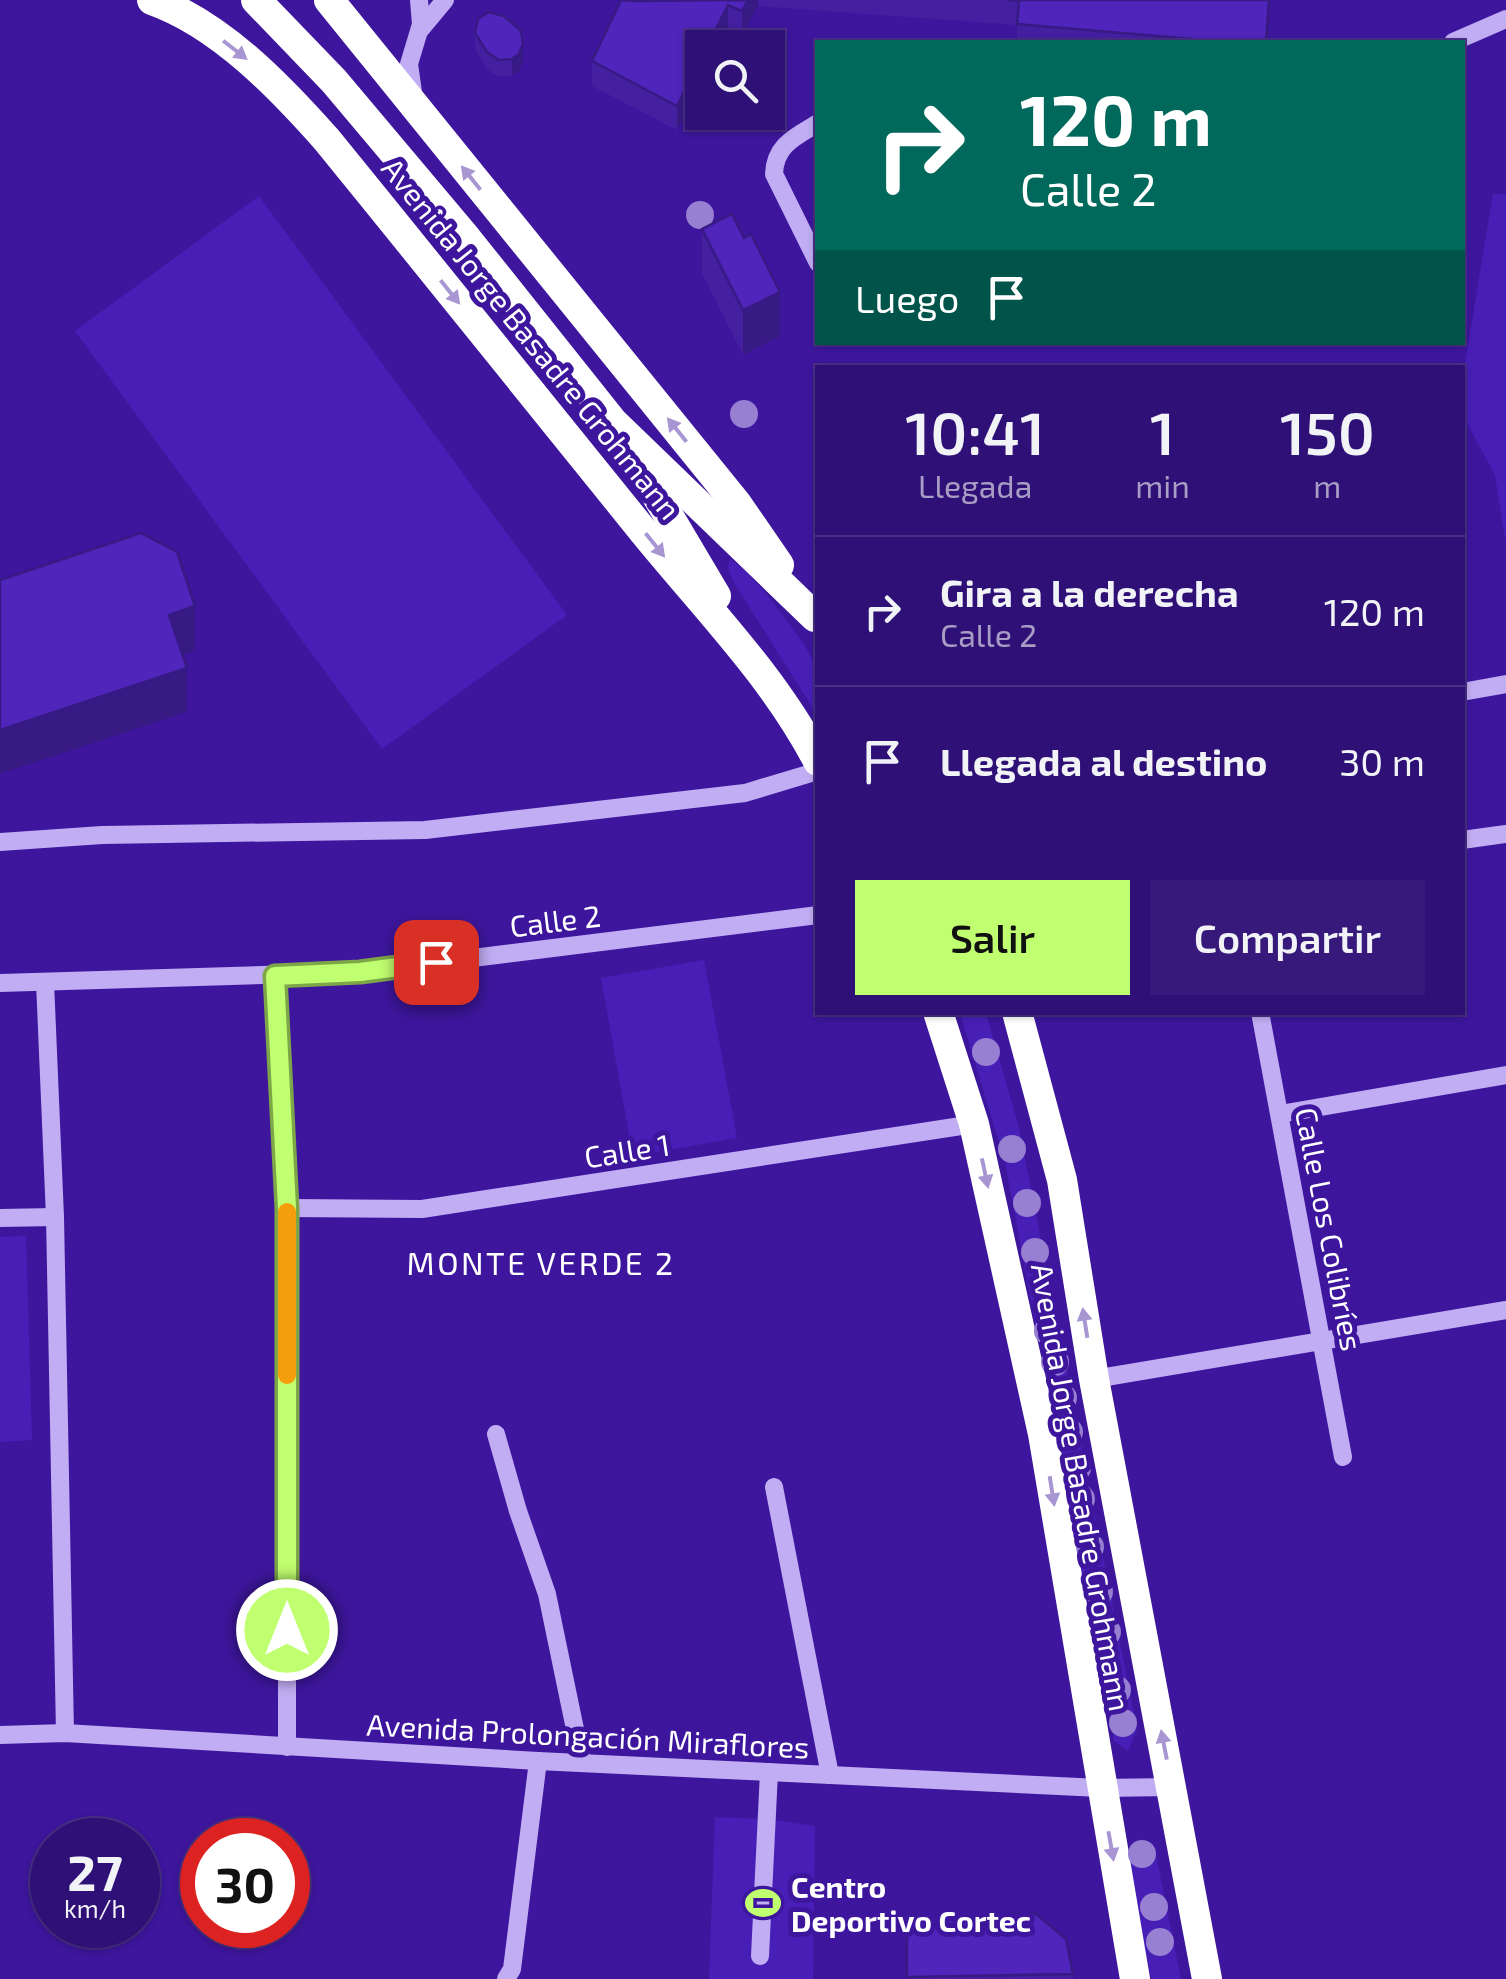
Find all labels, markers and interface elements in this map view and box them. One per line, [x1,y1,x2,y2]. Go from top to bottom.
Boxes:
map controls [685,30,785,130]
button: search [685,30,785,130]
one-way arrow [223,39,248,60]
text: 120 m [1020,76,1212,160]
icon: right [855,80,985,210]
street label: Avenida Jorge Basadre Grohmann [375,150,689,526]
text: Calle 2 [1020,161,1157,215]
one-way arrow [461,165,482,190]
icon: arrive [979,270,1034,325]
text: Luego [855,275,959,321]
one-way arrow [439,280,460,305]
text: 10:41 [905,395,1045,467]
text: 1 [1150,395,1175,467]
text: 150 [1280,395,1375,467]
one-way arrow [667,417,688,442]
text: Llegada [918,466,1032,504]
text: min [1135,466,1190,504]
text: m [1313,466,1341,504]
one-way arrow [644,533,665,558]
text: Gira a la derecha [940,569,1239,615]
icon: right [855,584,910,639]
text: 120 m [1324,588,1425,634]
text: Calle 2 [940,615,1037,653]
icon: arrive [855,734,910,789]
text: Llegada al destino [940,738,1268,784]
text: 30 m [1339,738,1425,784]
button: Salir [855,880,1130,995]
button: Compartir [1150,880,1425,995]
street label: Calle 2 [508,897,602,943]
pin [394,920,479,1005]
icon: arrive [409,935,464,990]
street label: Calle Los Colibríes [1289,1104,1371,1354]
street label: Calle 1 [582,1125,672,1175]
one-way arrow [978,1158,994,1189]
district label: MONTE VERDE 2 [407,1243,675,1281]
street label: Avenida Jorge Basadre Grohmann [1025,1260,1139,1714]
one-way arrow [1077,1306,1092,1338]
one-way arrow [1045,1476,1060,1507]
position arrow [235,1578,339,1682]
street label: Avenida Prolongación Miraflores [366,1705,810,1765]
one-way arrow [1156,1730,1172,1761]
speed limit sign: 30 [180,1818,310,1948]
one-way arrow [1103,1831,1119,1862]
text: 27 [67,1841,123,1901]
place label: Centro Deportivo Cortec [791,1868,1031,1938]
sports icon: Centro Deportivo Cortec [744,1884,782,1922]
text: km/h [64,1893,126,1923]

